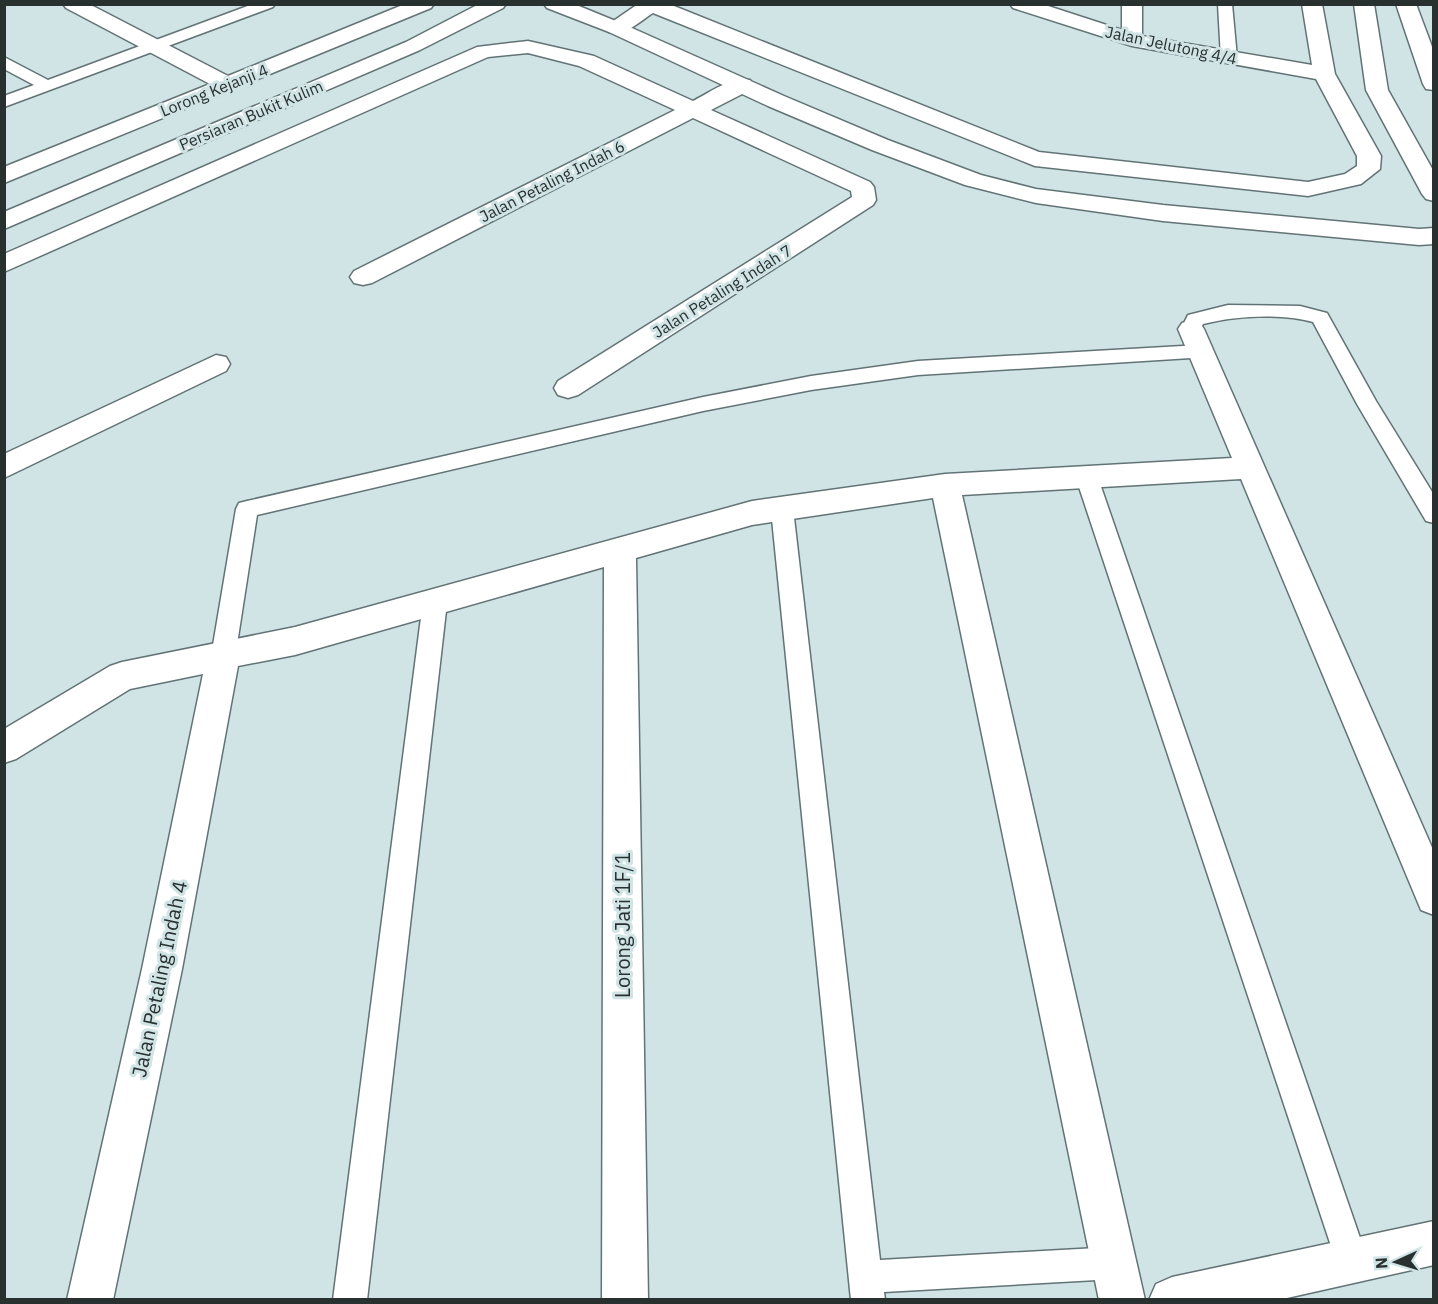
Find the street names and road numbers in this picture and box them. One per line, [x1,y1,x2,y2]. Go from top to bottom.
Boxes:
street label: Jalan Jelutong 4/4 [1103,21,1239,69]
street label: Lorong Kejanji 4 [157,59,271,121]
street label: Persiaran Bukit Kulim [176,76,326,154]
street label: Jalan Petaling Indah 6 [476,136,628,226]
street label: Jalan Petaling Indah 7 [649,240,795,342]
street label: Lorong Jati 1F/1 [609,852,636,998]
street label: Jalan Petaling Indah 4 [125,878,193,1080]

